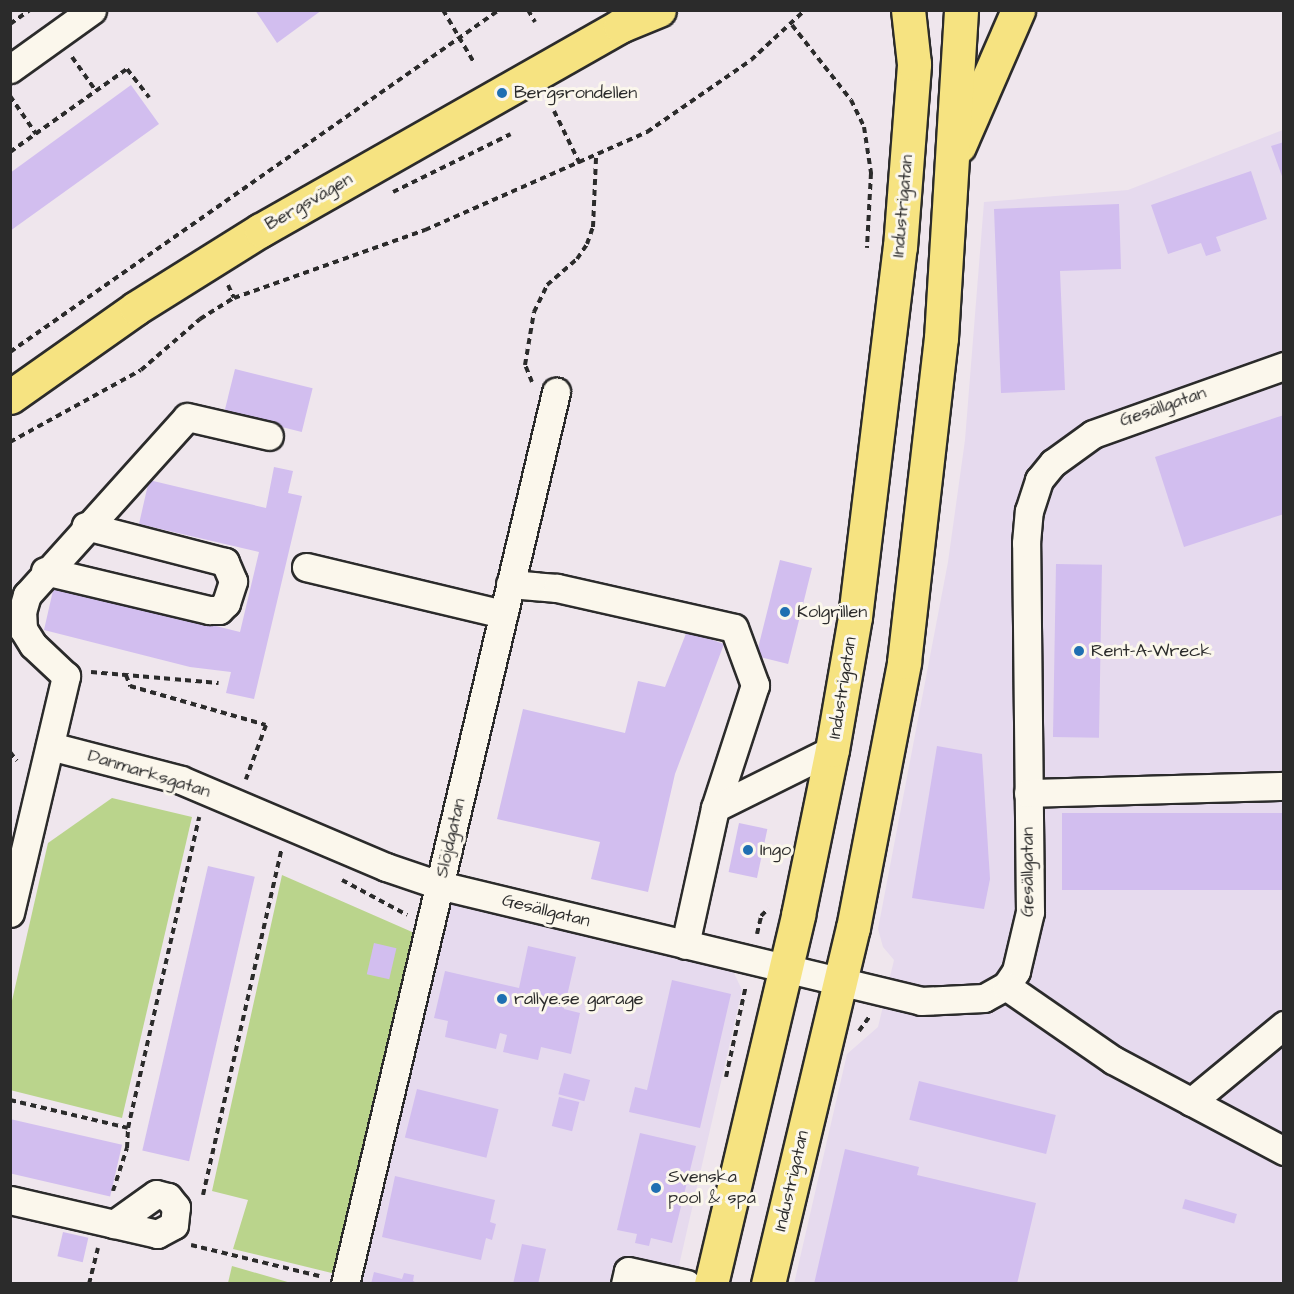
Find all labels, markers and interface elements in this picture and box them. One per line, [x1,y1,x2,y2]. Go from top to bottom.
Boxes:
place label: Bergsrondellen [514,82,637,104]
marker: Bergsrondellen [495,86,509,100]
street label: Industrigatan [888,154,918,258]
street label: Bergsvägen [261,168,357,236]
street label: Gesällgatan [1117,382,1209,432]
place label: Kolgrillen [797,601,867,623]
marker: Kolgrillen [778,605,792,619]
street label: Industrigatan [824,635,862,741]
place label: Rent-A-Wreck [1091,640,1212,662]
marker: Rent-A-Wreck [1072,644,1086,658]
street label: Danmarksgatan [85,745,213,803]
street label: Slöjdgatan [431,796,471,880]
street label: Gesällgatan [1017,827,1039,917]
place label: Ingo [760,839,791,861]
marker: Ingo [741,843,755,857]
street label: Gesällgatan [500,890,592,932]
place label: rallye.se garage [514,988,643,1010]
marker: rallye.se garage [495,992,509,1006]
street label: Industrigatan [770,1128,814,1234]
place label: Svenska pool & spa [668,1167,756,1210]
marker: Svenska pool & spa [649,1181,663,1195]

